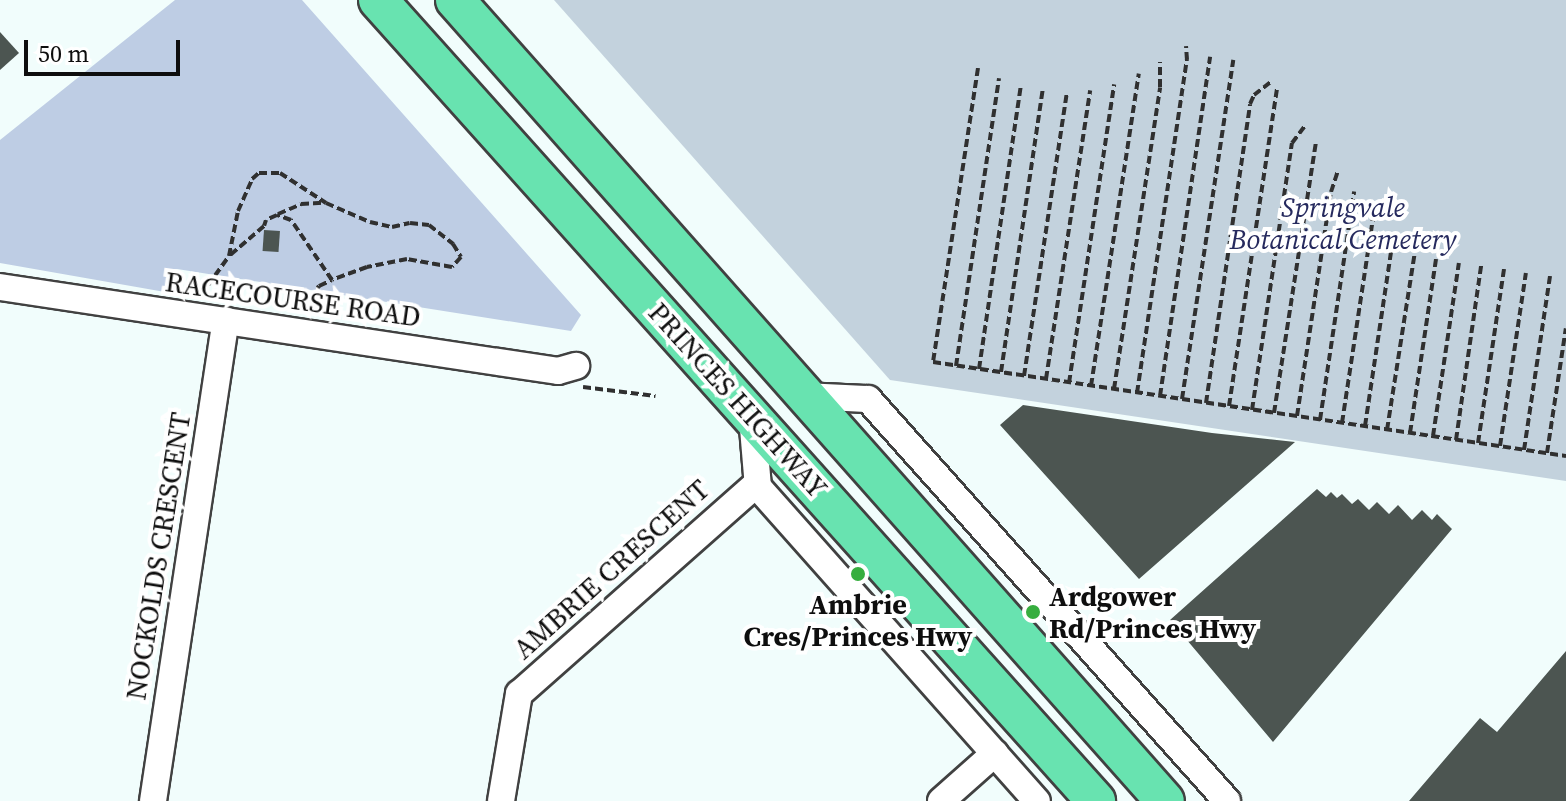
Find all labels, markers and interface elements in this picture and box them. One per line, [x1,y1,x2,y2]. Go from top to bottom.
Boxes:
scale bar [28,24,184,74]
text: 50 m [38,37,89,70]
park label: Springvale Botanical Cemetery [1230,190,1456,256]
street label: RACECOURSE ROAD [163,264,423,334]
street label: PRINCES HIGHWAY [642,296,834,504]
street label: NOCKOLDS CRESCENT [119,410,197,702]
street label: AMBRIE CRESCENT [506,472,716,666]
marker: Ambrie Cres/Princes Hwy [849,565,867,583]
place label: Ardgower Rd/Princes Hwy [1049,579,1256,645]
place label: Ambrie Cres/Princes Hwy [744,587,972,653]
marker: Ardgower Rd/Princes Hwy [1024,603,1042,621]

